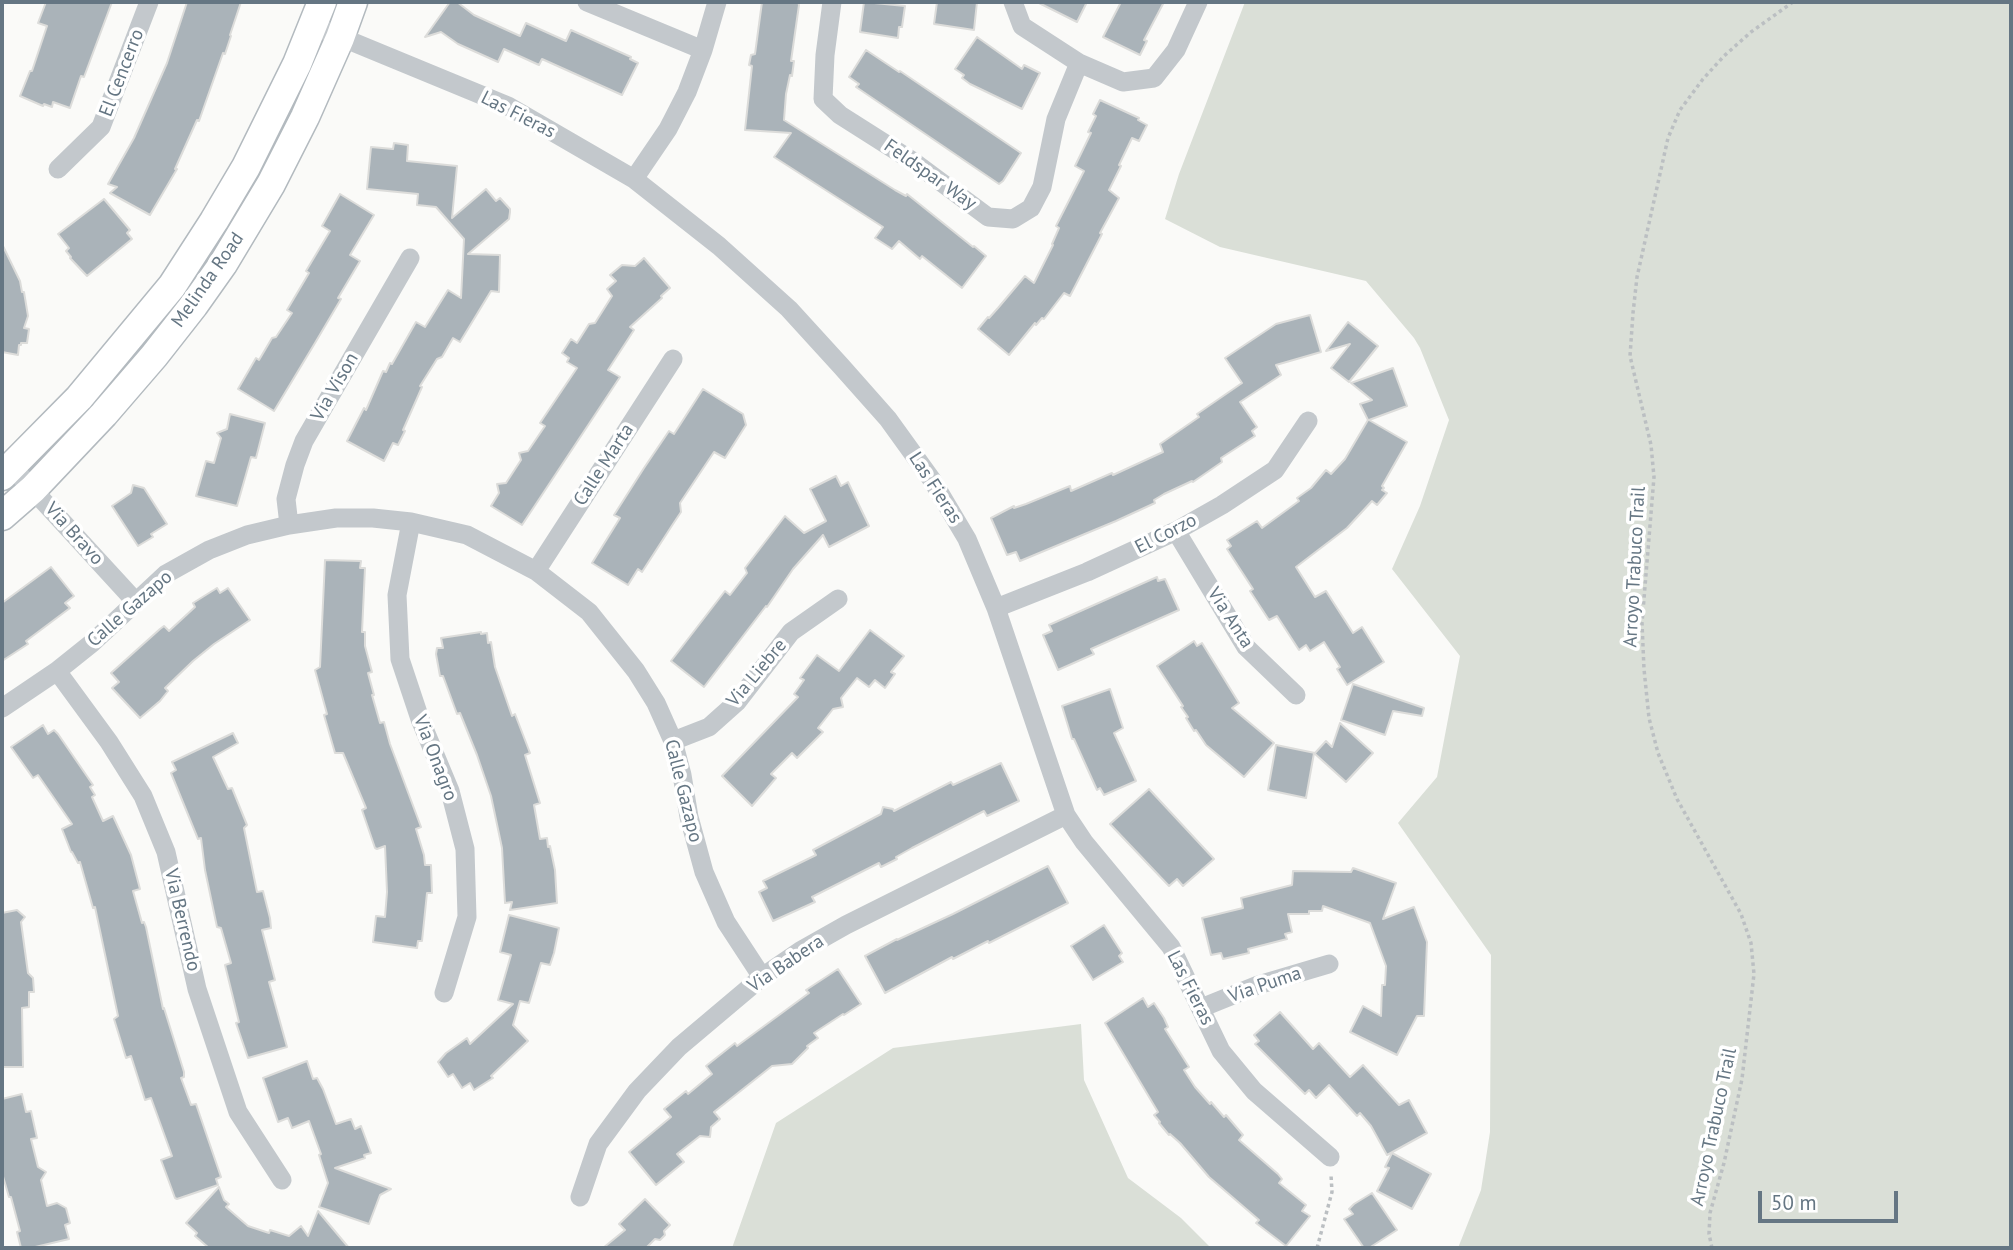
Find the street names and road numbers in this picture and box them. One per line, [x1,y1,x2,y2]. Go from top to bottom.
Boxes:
street label: El Cencerro [95,26,149,120]
street label: Las Fieras [477,87,559,143]
street label: Feldspar Way [879,135,981,215]
street label: Melinda Road [167,228,249,332]
street label: Via Vison [306,349,364,425]
street label: Calle Marta [569,420,639,510]
street label: Las Fieras [904,448,966,528]
street label: Arroyo Trabuco Trail [1619,486,1651,648]
street label: Via Bravo [40,498,108,570]
street label: El Corzo [1131,509,1201,559]
street label: Calle Gazapo [83,566,177,652]
street label: Via Anta [1202,583,1258,653]
street label: Via Liebre [722,635,792,711]
street label: Via Onagro [408,712,462,804]
street label: Calle Gazapo [659,737,707,845]
street label: Via Berrendo [159,867,205,973]
street label: Via Babera [744,930,828,998]
street label: Las Fieras [1162,947,1218,1029]
street label: Via Puma [1226,962,1304,1008]
street label: Arroyo Trabuco Trail [1686,1046,1742,1208]

